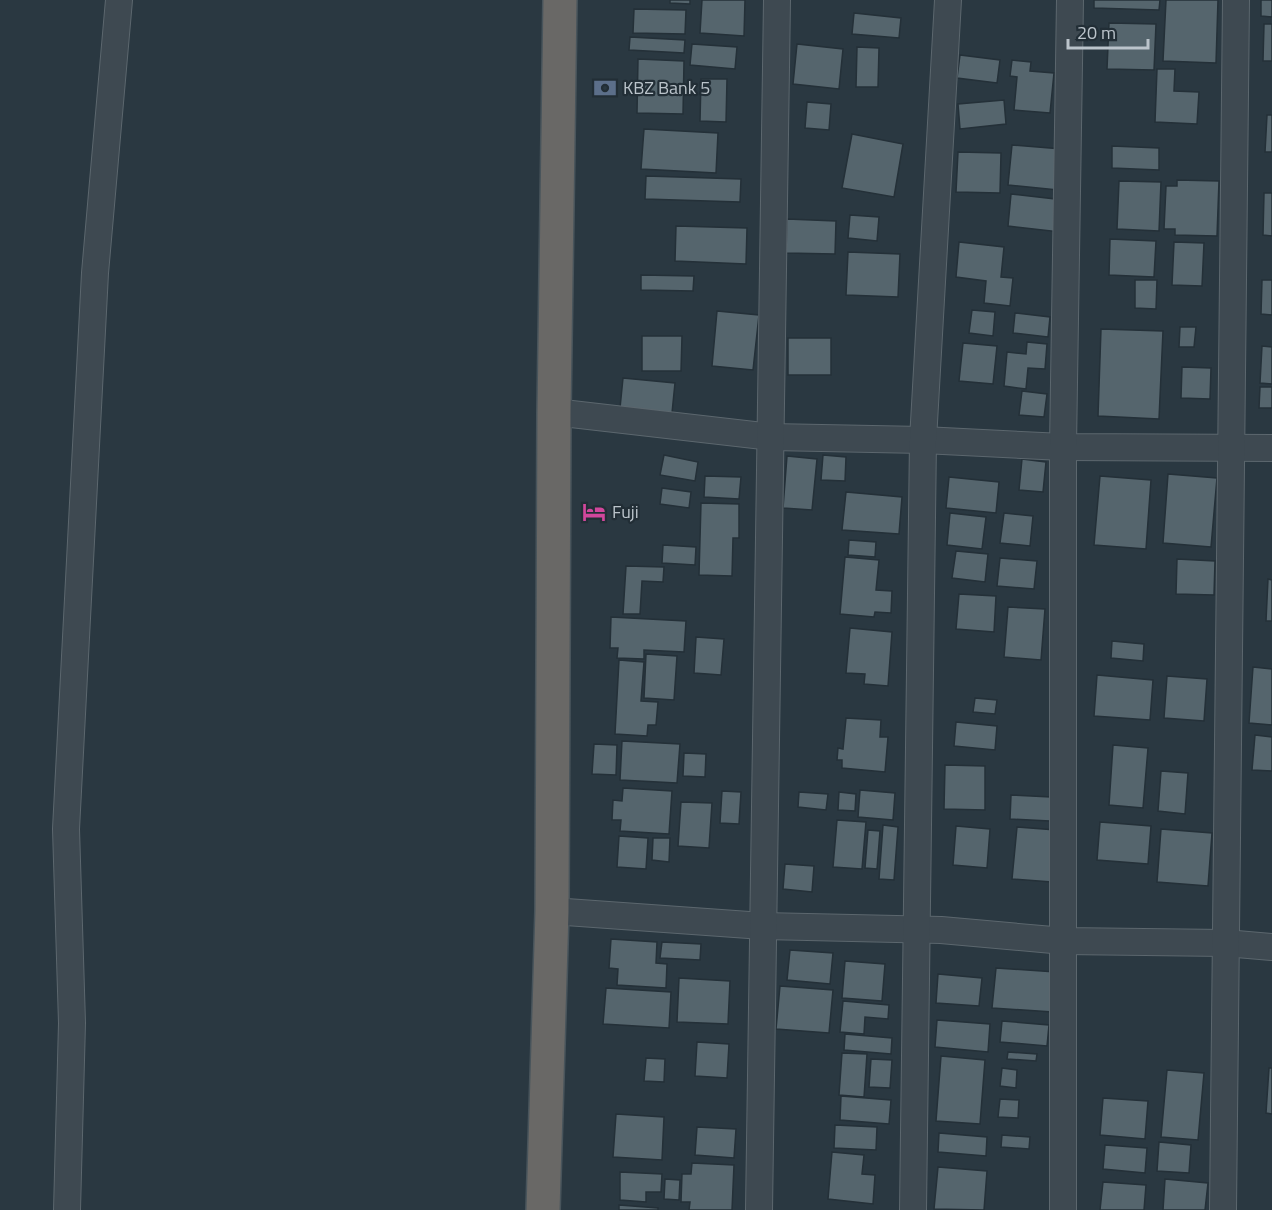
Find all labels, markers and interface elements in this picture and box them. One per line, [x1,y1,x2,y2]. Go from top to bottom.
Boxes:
scale bar [1068,12,1148,50]
text: 20 m [1077,19,1116,46]
place label: KBZ Bank 5 [623,74,710,101]
bank icon: KBZ Bank 5 [592,75,618,101]
place label: Fuji [612,498,639,525]
hotel icon: Fuji [581,499,607,525]

